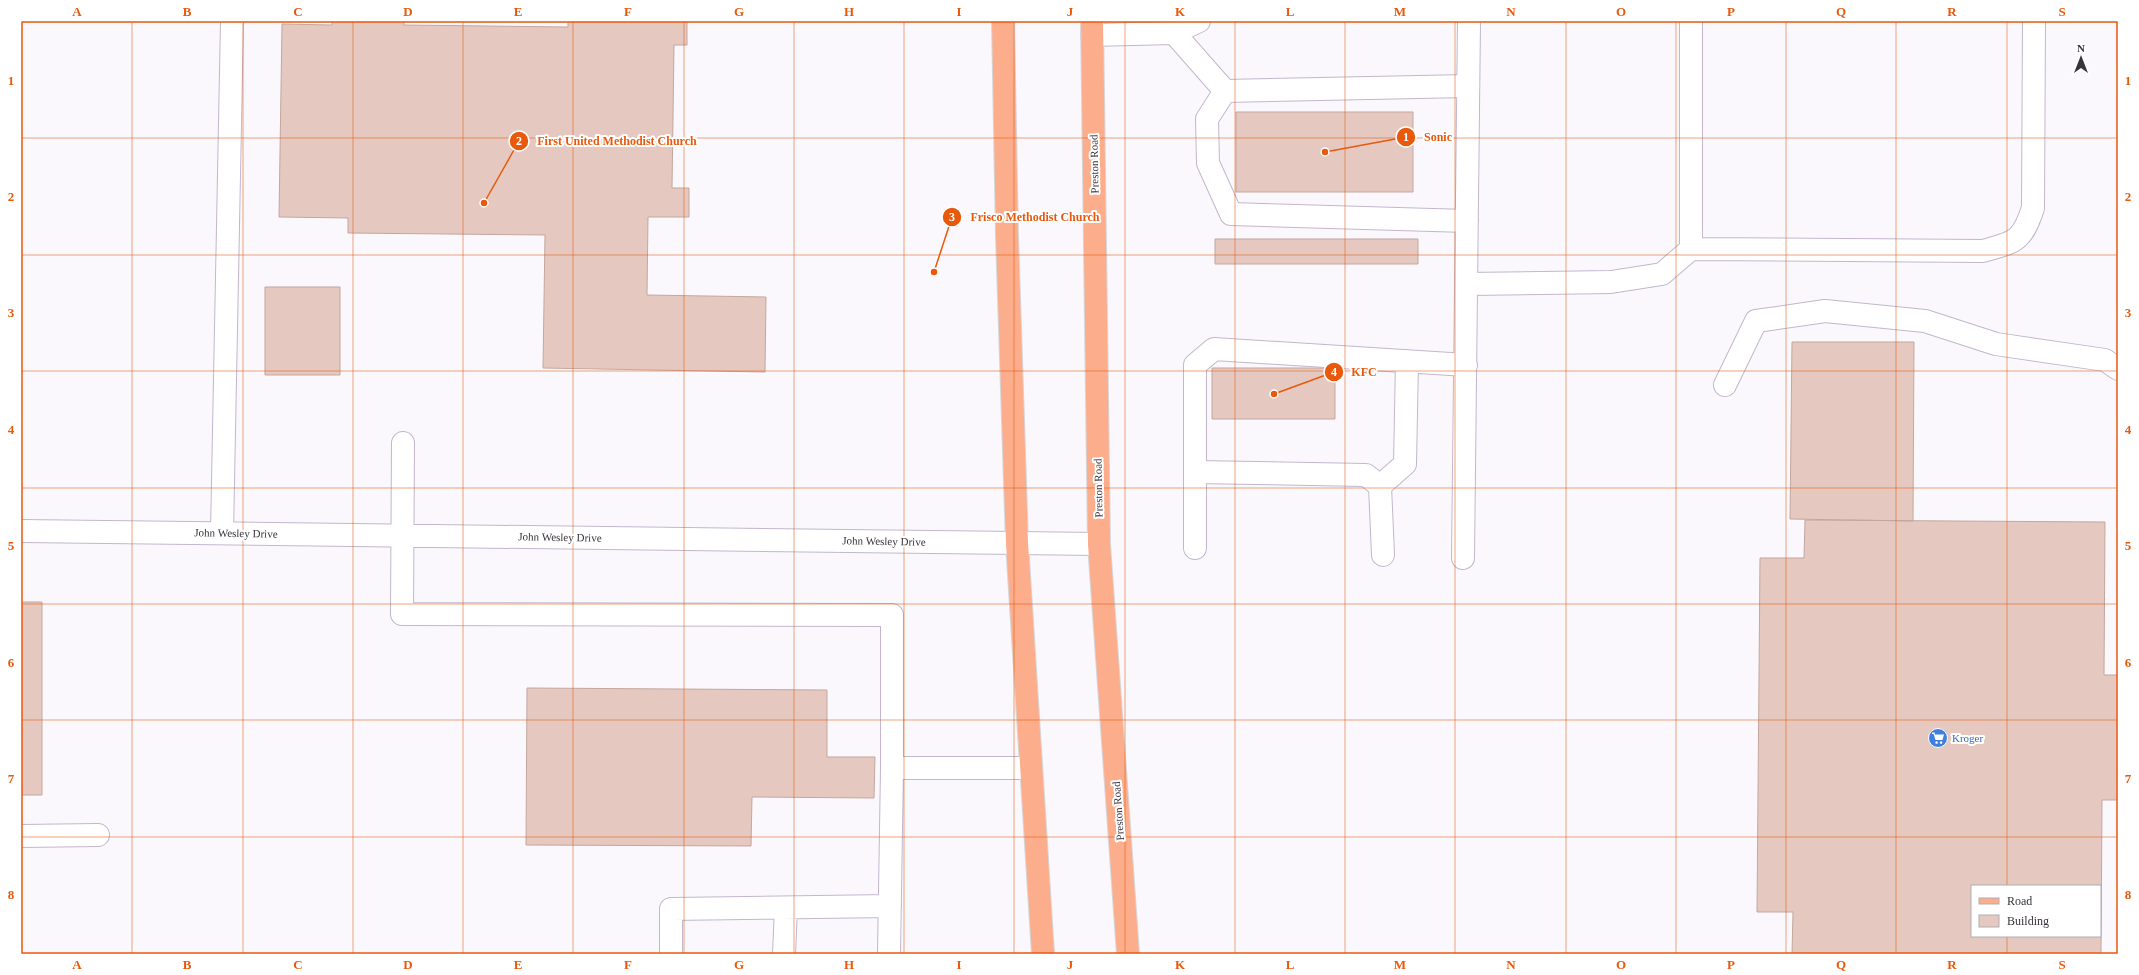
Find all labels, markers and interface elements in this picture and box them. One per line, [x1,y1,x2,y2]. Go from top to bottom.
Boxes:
text: A [72,4,82,19]
text: B [183,4,192,19]
text: C [293,4,303,19]
text: D [403,4,413,19]
text: E [514,4,522,19]
text: F [624,4,632,19]
text: G [734,4,744,19]
text: H [844,4,854,19]
text: I [956,4,962,19]
text: J [1067,4,1074,19]
text: K [1175,4,1186,19]
text: L [1286,4,1295,19]
text: M [1394,4,1406,19]
text: N [1506,4,1516,19]
text: O [1616,4,1626,19]
text: P [1727,4,1735,19]
text: Q [1836,4,1846,19]
text: R [1947,4,1957,19]
text: S [2058,4,2066,19]
north arrow [2061,38,2101,78]
text: N [2077,42,2085,54]
text: 1 [8,73,14,88]
text: 1 [2125,73,2131,88]
callout: Sonic [1396,125,1460,149]
callout: First United Methodist Church [509,129,705,153]
text: 1 [1403,130,1409,144]
text: Sonic [1424,130,1453,144]
text: 2 [516,134,522,148]
text: First United Methodist Church [537,134,697,148]
street label: Preston Road [1087,134,1101,194]
text: 2 [8,189,14,204]
text: 2 [2125,189,2131,204]
callout: Frisco Methodist Church [942,205,1107,229]
text: 3 [949,210,955,224]
text: Frisco Methodist Church [970,210,1100,224]
text: 3 [8,305,15,320]
text: 3 [2125,305,2132,320]
callout: KFC [1324,360,1385,384]
text: 4 [1331,365,1337,379]
text: KFC [1351,365,1377,379]
text: 4 [8,422,15,437]
text: 4 [2125,422,2132,437]
street label: Preston Road [1091,458,1105,518]
street label: John Wesley Drive [194,526,278,540]
street label: John Wesley Drive [518,530,602,544]
street label: John Wesley Drive [842,534,926,548]
text: 5 [8,538,15,553]
text: 5 [2125,538,2132,553]
text: 6 [8,655,15,670]
text: 6 [2125,655,2132,670]
supermarket icon: Kroger [1927,727,1949,749]
place label: Kroger [1952,732,1983,744]
text: 7 [8,771,15,786]
text: 7 [2125,771,2132,786]
street label: Preston Road [1110,781,1126,841]
legend [1971,885,2101,937]
text: 8 [8,887,15,902]
text: 8 [2125,887,2132,902]
text: Road [2007,894,2032,908]
text: Building [2007,914,2049,928]
text: A [72,957,82,972]
text: B [183,957,192,972]
text: C [293,957,303,972]
text: D [403,957,413,972]
text: E [514,957,522,972]
text: F [624,957,632,972]
text: G [734,957,744,972]
text: H [844,957,854,972]
text: I [956,957,962,972]
text: J [1067,957,1074,972]
text: K [1175,957,1186,972]
text: L [1286,957,1295,972]
text: M [1394,957,1406,972]
text: N [1506,957,1516,972]
text: O [1616,957,1626,972]
text: P [1727,957,1735,972]
text: Q [1836,957,1846,972]
text: R [1947,957,1957,972]
text: S [2058,957,2066,972]

